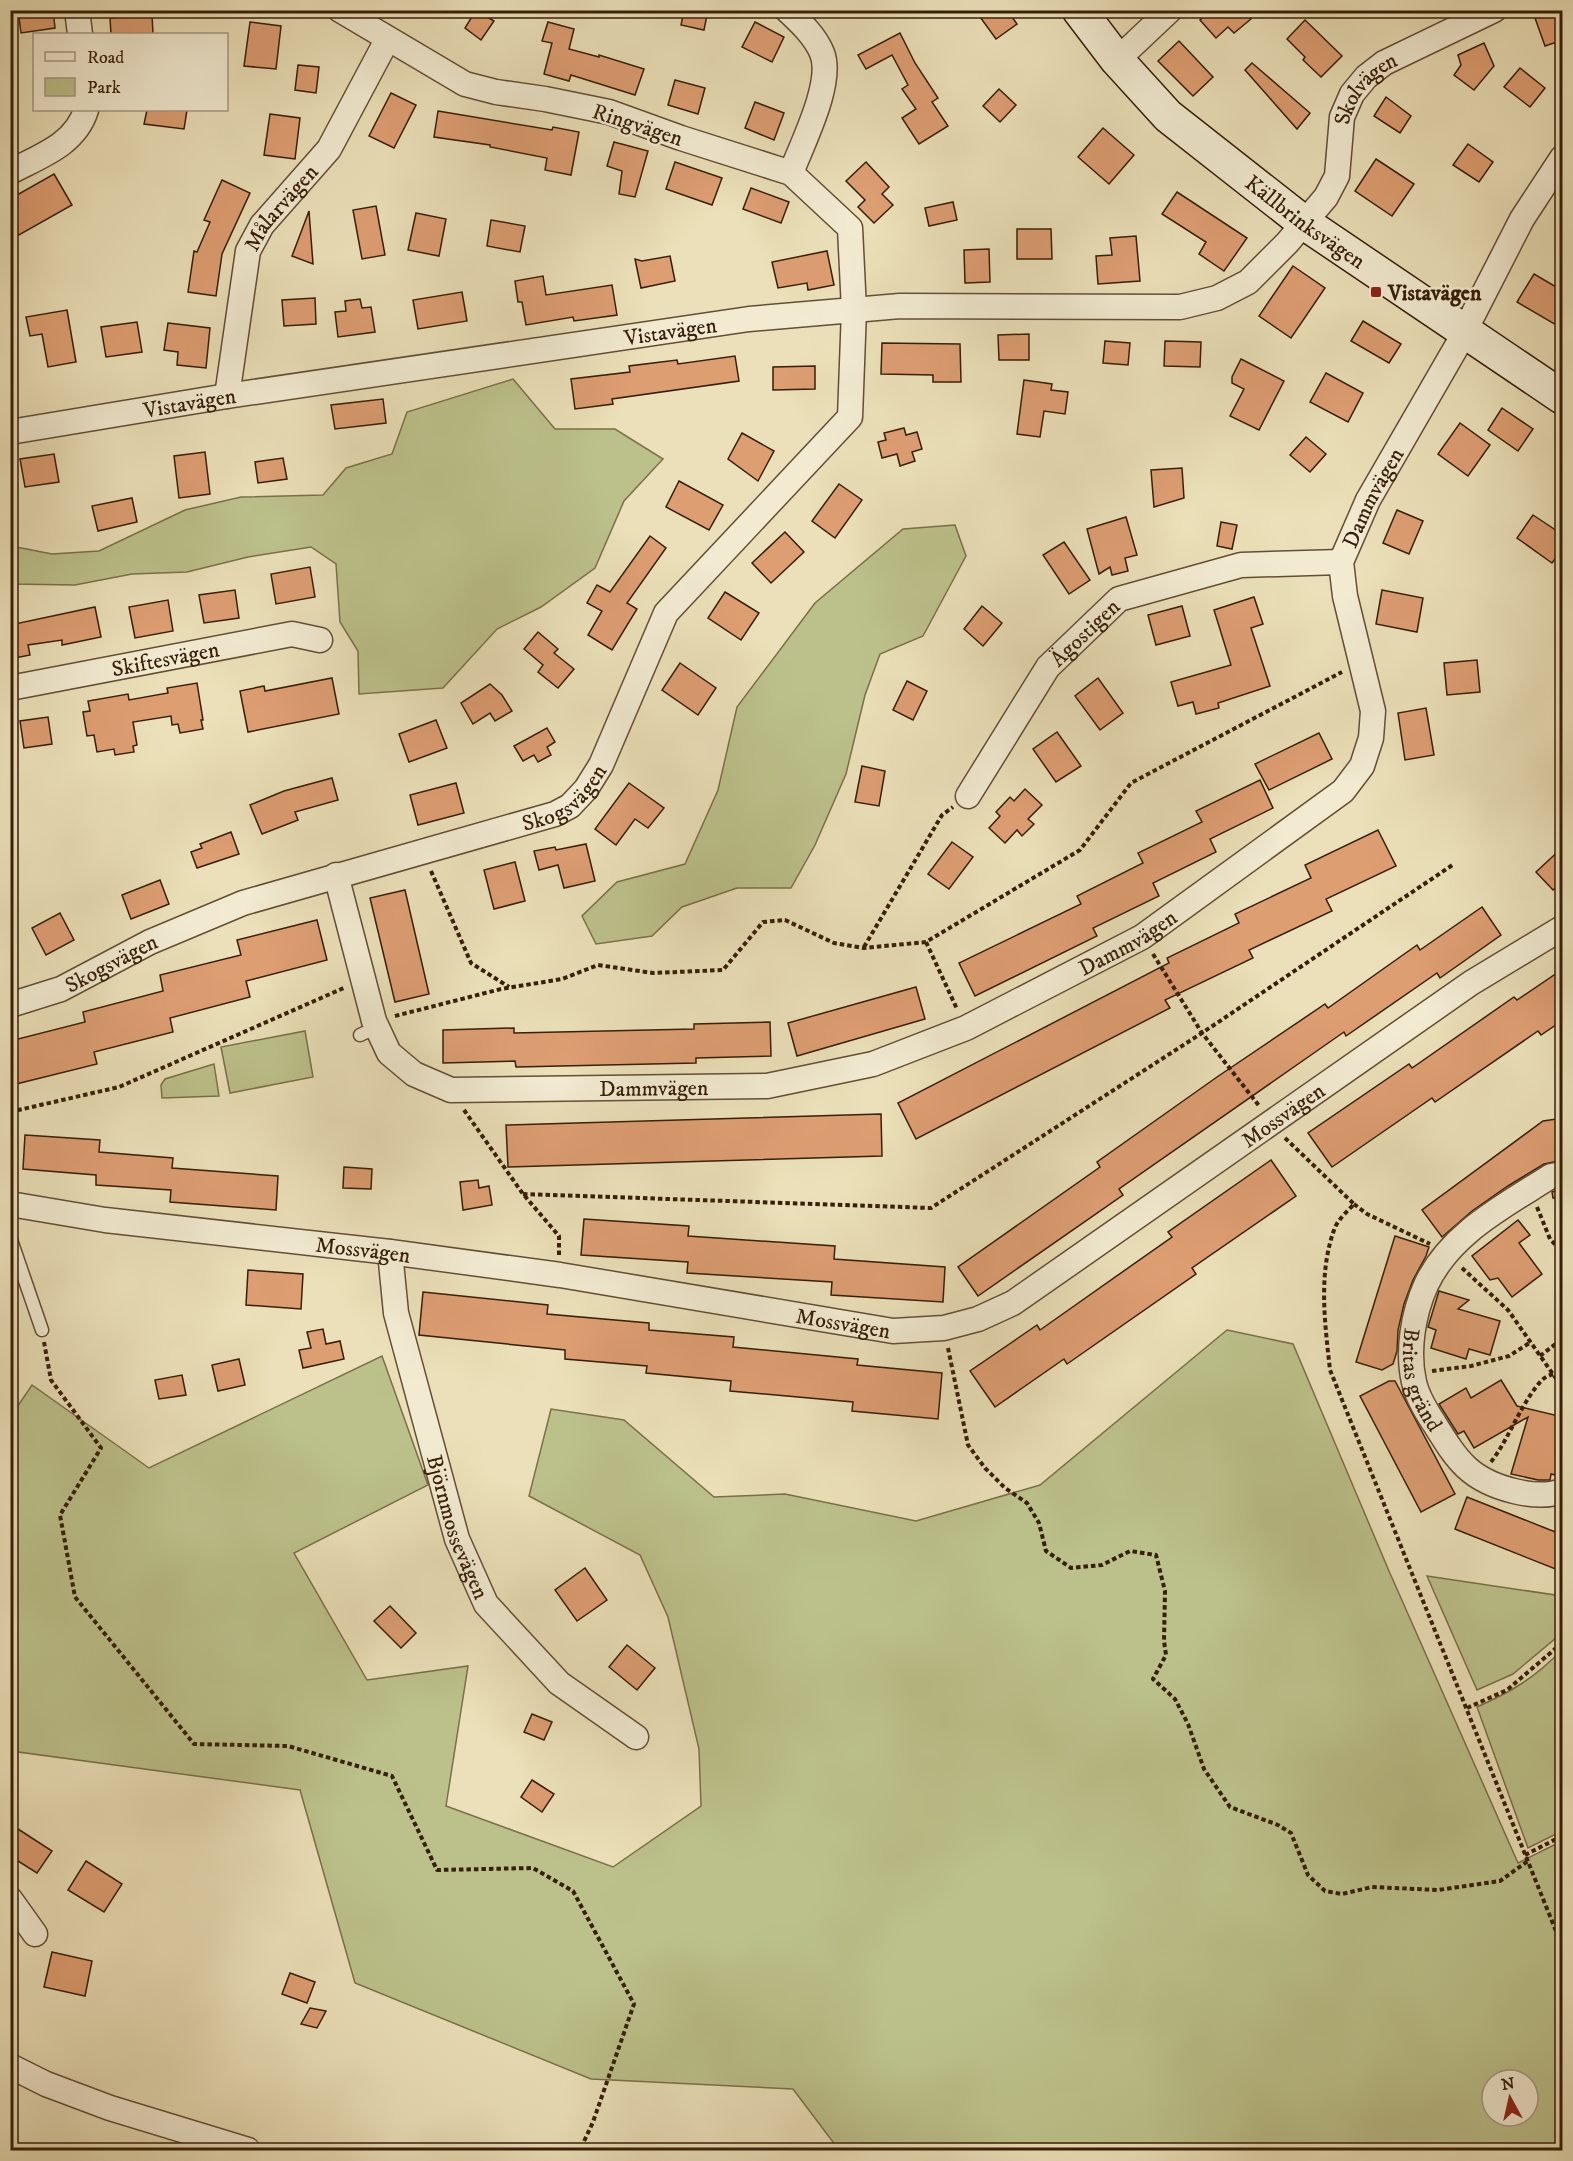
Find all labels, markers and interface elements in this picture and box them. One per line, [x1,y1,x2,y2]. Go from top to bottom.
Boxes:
legend [33,33,228,111]
text: Road [87,47,124,69]
street label: Skolvägen [1329,47,1402,126]
text: Park [87,77,121,99]
street label: Ringvägen [589,98,687,153]
street label: Målarvägen [239,159,325,256]
street label: Källbrinksvägen [1239,170,1371,276]
place label: Vistavägen [1387,280,1482,307]
marker: Vistavägen [1369,285,1383,299]
street label: Vistavägen [621,312,719,352]
street label: Vistavägen [140,383,238,425]
street label: Dammvägen [1337,443,1411,552]
street label: Ägostigen [1045,593,1126,673]
street label: Skiftesvägen [109,636,222,683]
street label: Skogsvägen [519,759,613,838]
street label: Dammvägen [1074,904,1183,982]
street label: Skogsvägen [61,928,162,1000]
street label: Dammvägen [599,1075,709,1103]
street label: Mossvägen [1237,1077,1331,1154]
street label: Mossvägen [314,1232,413,1270]
street label: Mossvägen [794,1303,893,1345]
street label: Britas gränd [1396,1326,1448,1437]
street label: Björnmossevägen [420,1452,494,1604]
north arrow [1480,2068,1540,2128]
text: N [1500,2073,1516,2095]

